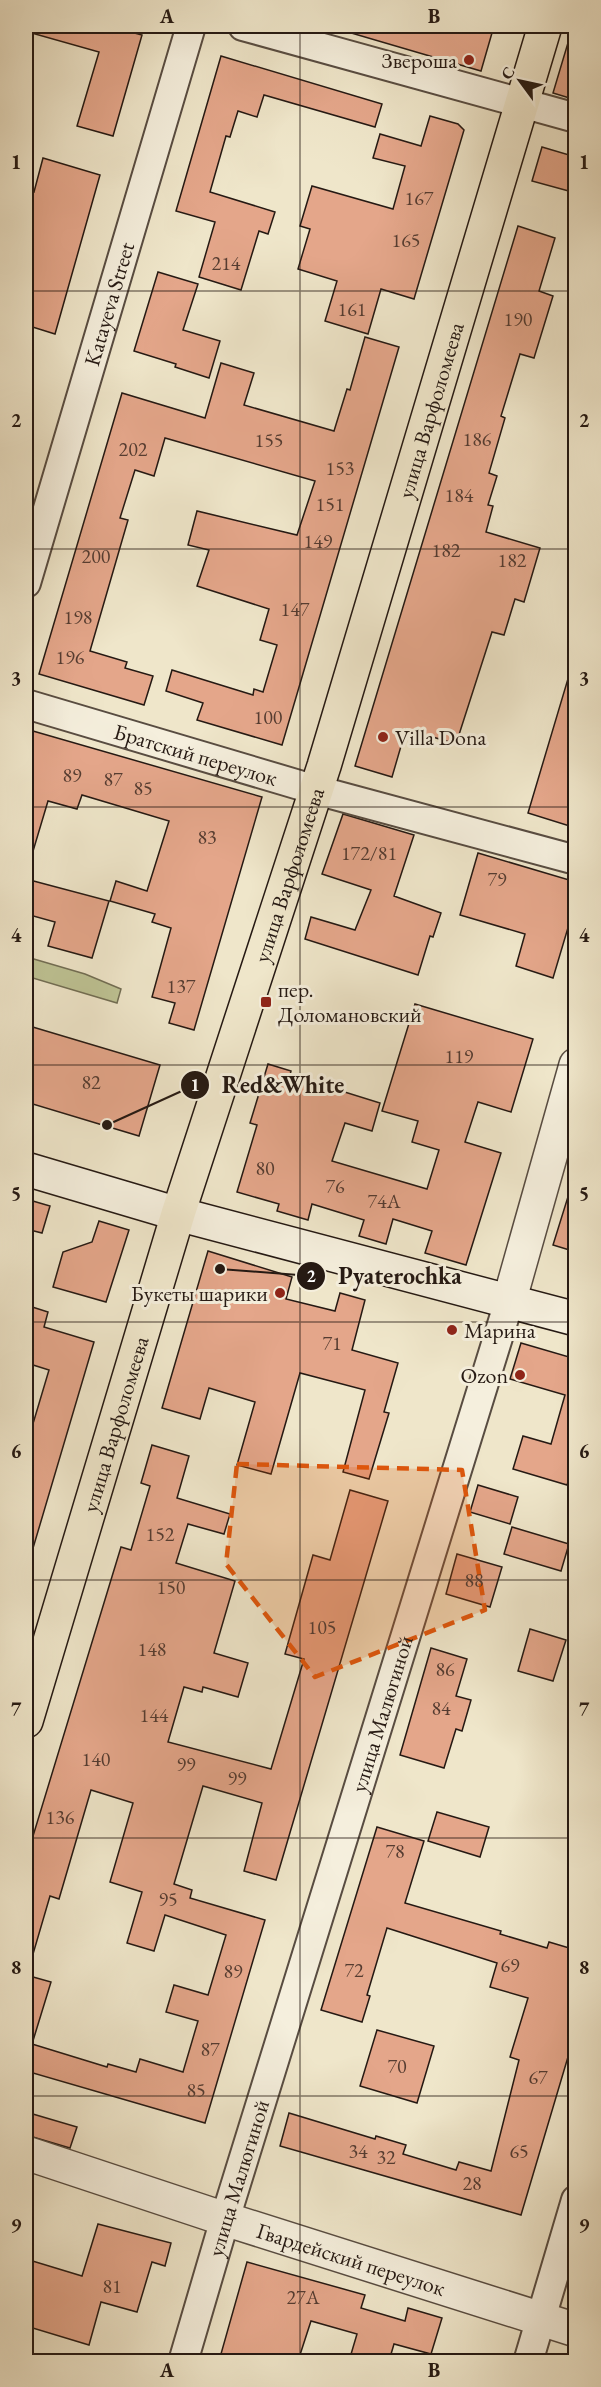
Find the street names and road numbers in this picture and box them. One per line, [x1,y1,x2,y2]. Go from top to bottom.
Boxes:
street label: Katayeva Street [77,239,141,370]
street label: улица Варфоломеева [391,318,471,502]
street label: Братский переулок [110,717,281,793]
street label: улица Варфоломеева [247,784,331,966]
street label: улица Варфоломеева [75,1333,156,1516]
street label: улица Малюгиной [344,1632,420,1796]
street label: улица Малюгиной [201,2096,276,2260]
street label: Гвардейский переулок [253,2216,449,2303]

